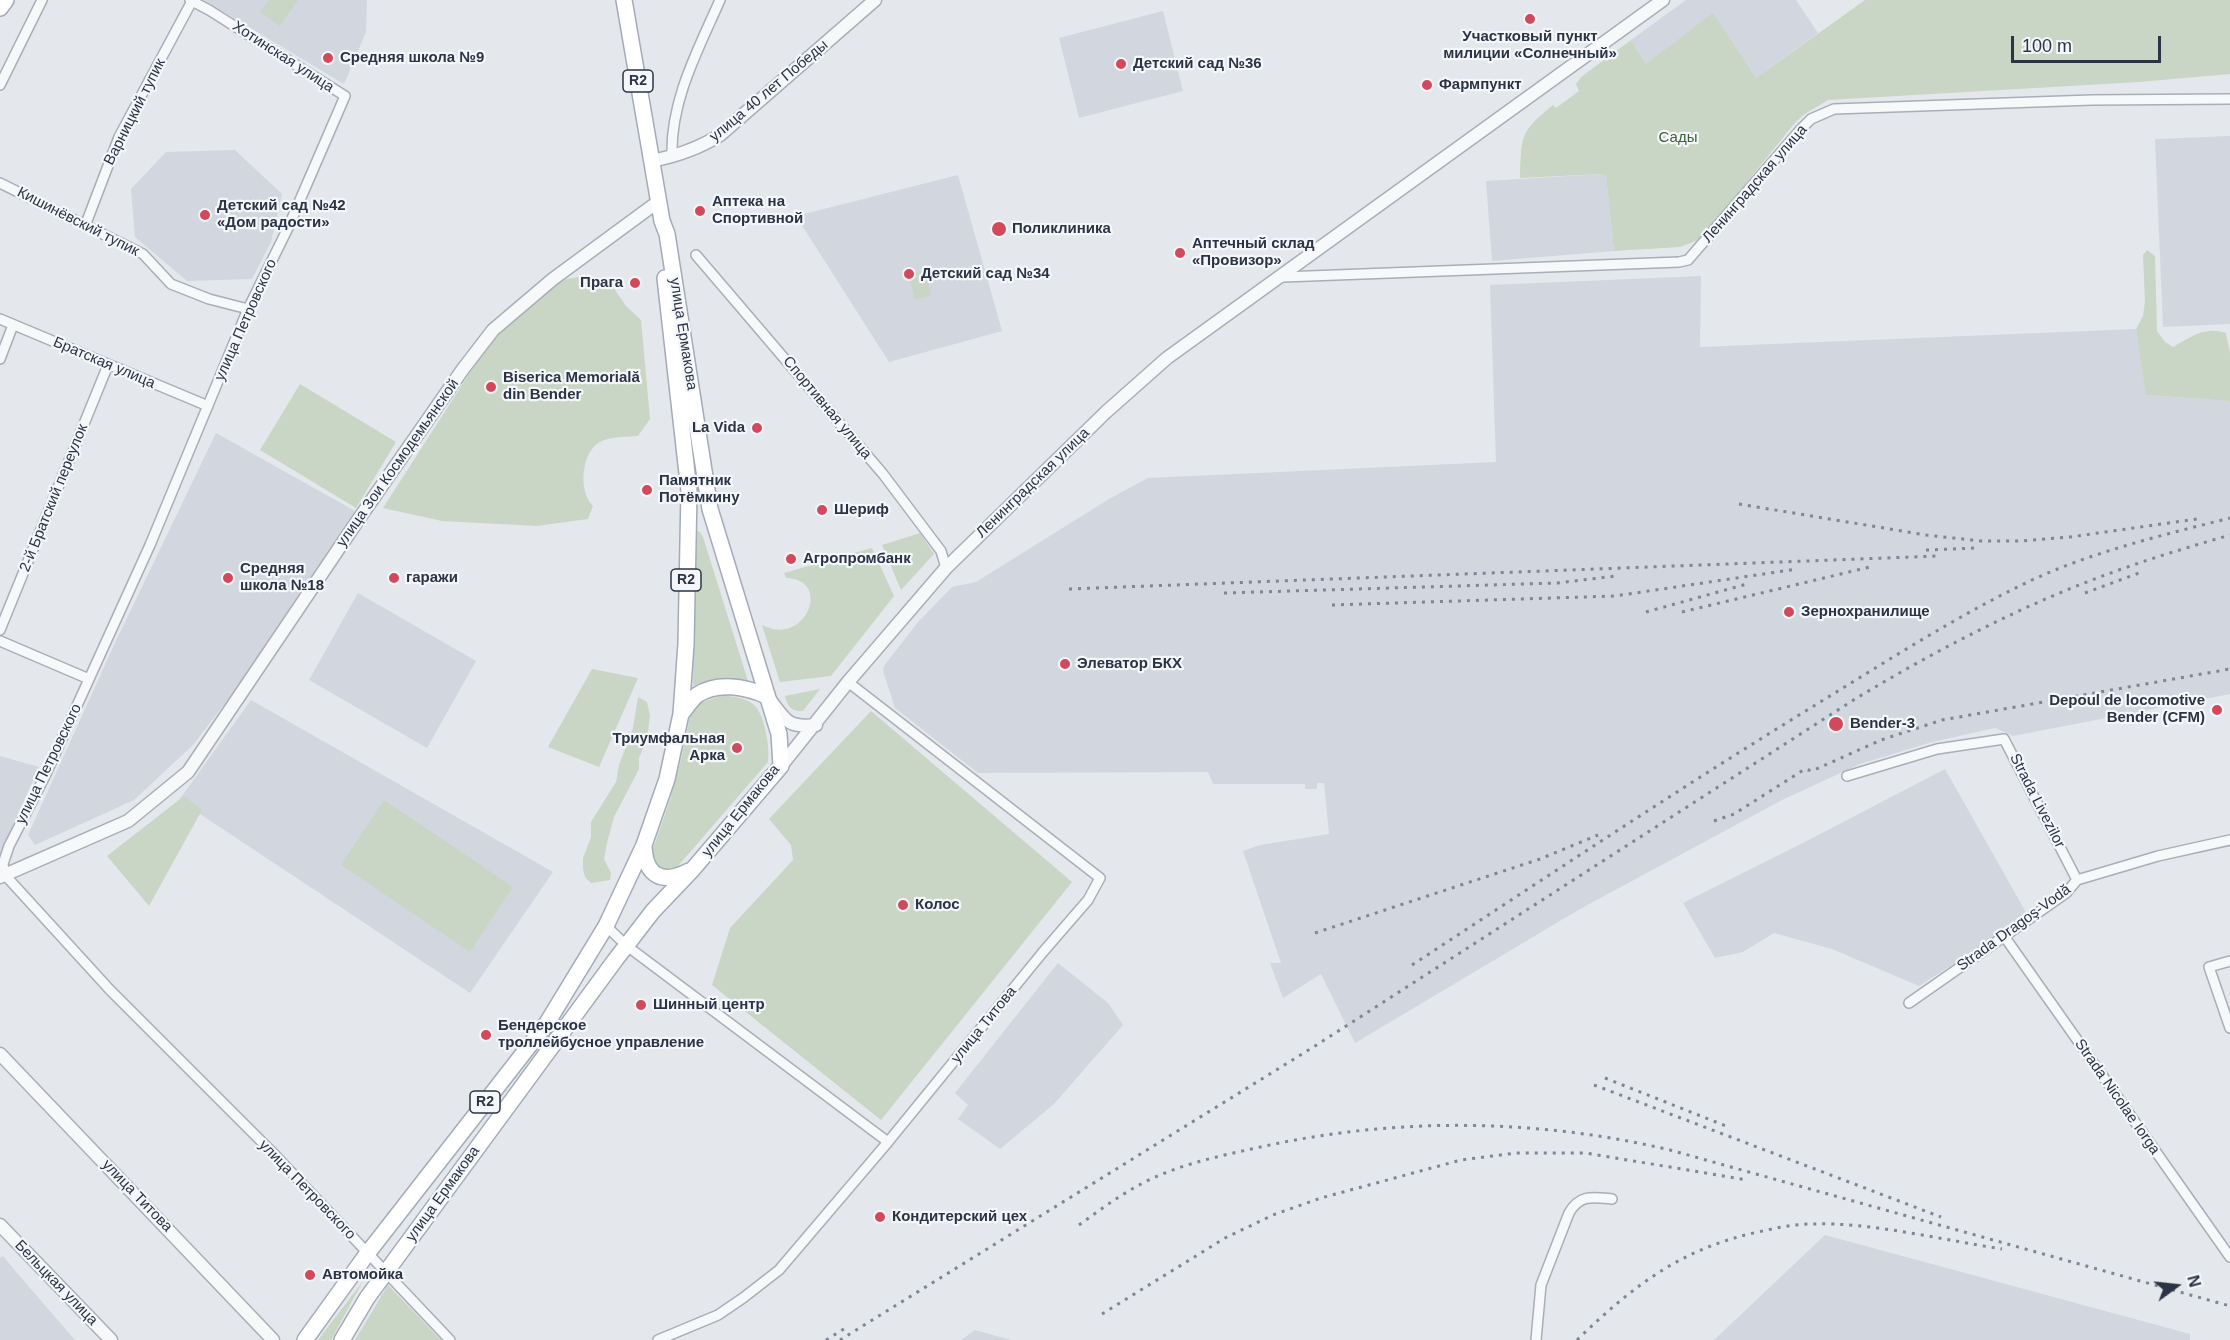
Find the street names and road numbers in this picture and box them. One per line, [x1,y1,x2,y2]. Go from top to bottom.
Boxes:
street label: Хотинская улица [229,17,337,97]
street label: улица 40 лет Победы [706,36,832,146]
street label: Варницкий тупик [100,56,170,168]
road number: R2 [623,70,653,92]
street label: Ленинградская улица [1699,121,1811,247]
street label: Кишинёвский тупик [14,183,142,261]
street label: улица Петровского [211,256,281,384]
street label: улица Ермакова [665,276,701,392]
street label: Братская улица [50,333,158,393]
street label: Спортивная улица [779,353,875,463]
street label: улица Зои Космодемьянской [333,376,463,550]
street label: 2-й Братский переулок [16,421,92,575]
street label: Ленинградская улица [973,424,1093,542]
road number: R2 [671,569,701,591]
street label: улица Петровского [12,701,86,827]
street label: Strada Livezilor [2006,751,2068,851]
street label: улица Ермакова [698,761,784,861]
street label: Strada Dragoş-Vodă [1954,881,2074,975]
street label: улица Титова [948,983,1020,1067]
street label: Strada Nicolae Iorga [2070,1036,2164,1158]
road number: R2 [470,1091,500,1113]
street label: улица Петровского [255,1136,359,1244]
street label: улица Ермакова [402,1143,484,1245]
street label: улица Титова [98,1156,176,1236]
street label: Бельцкая улица [11,1237,101,1329]

